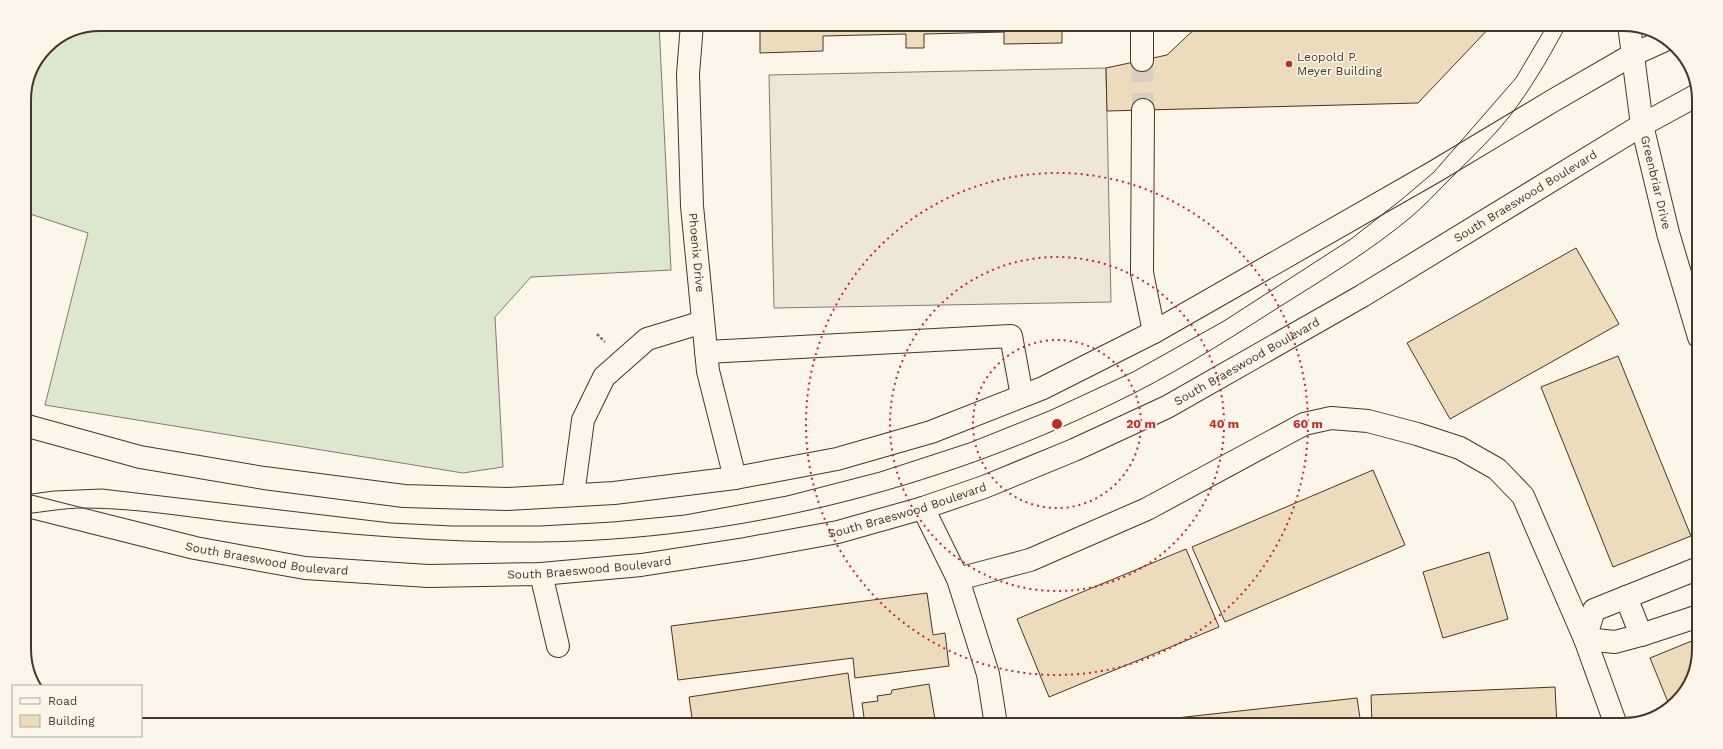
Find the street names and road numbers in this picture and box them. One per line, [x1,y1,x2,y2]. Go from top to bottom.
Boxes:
street label: Greenbriar Drive [1638,134,1674,231]
street label: South Braeswood Boulevard [1451,147,1599,245]
street label: Phoenix Drive [686,212,707,293]
street label: South Braeswood Boulevard [1172,315,1322,408]
street label: South Braeswood Boulevard [827,480,988,541]
street label: South Braeswood Boulevard [184,539,349,578]
street label: South Braeswood Boulevard [507,553,672,582]

